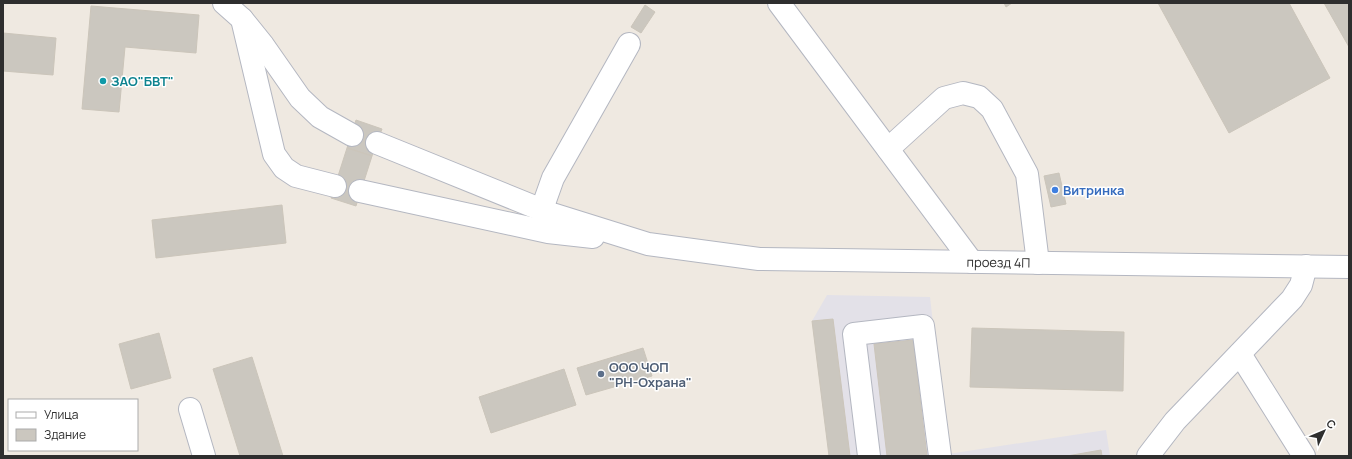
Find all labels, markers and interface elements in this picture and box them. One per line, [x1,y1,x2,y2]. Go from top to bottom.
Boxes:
place label: ЗАО"БВТ" [111,72,174,90]
marker: ЗАО"БВТ" [98,76,108,86]
place label: Витринка [1063,181,1125,199]
marker: Витринка [1050,185,1060,195]
street label: проезд 4П [967,253,1031,272]
place label: ООО ЧОП "РН-Охрана" [609,358,692,391]
marker: ООО ЧОП "РН-Охрана" [596,369,606,379]
legend [8,399,138,451]
text: Улица [44,406,78,423]
north arrow [1304,411,1344,451]
text: С [1323,416,1340,432]
text: Здание [44,426,86,443]

